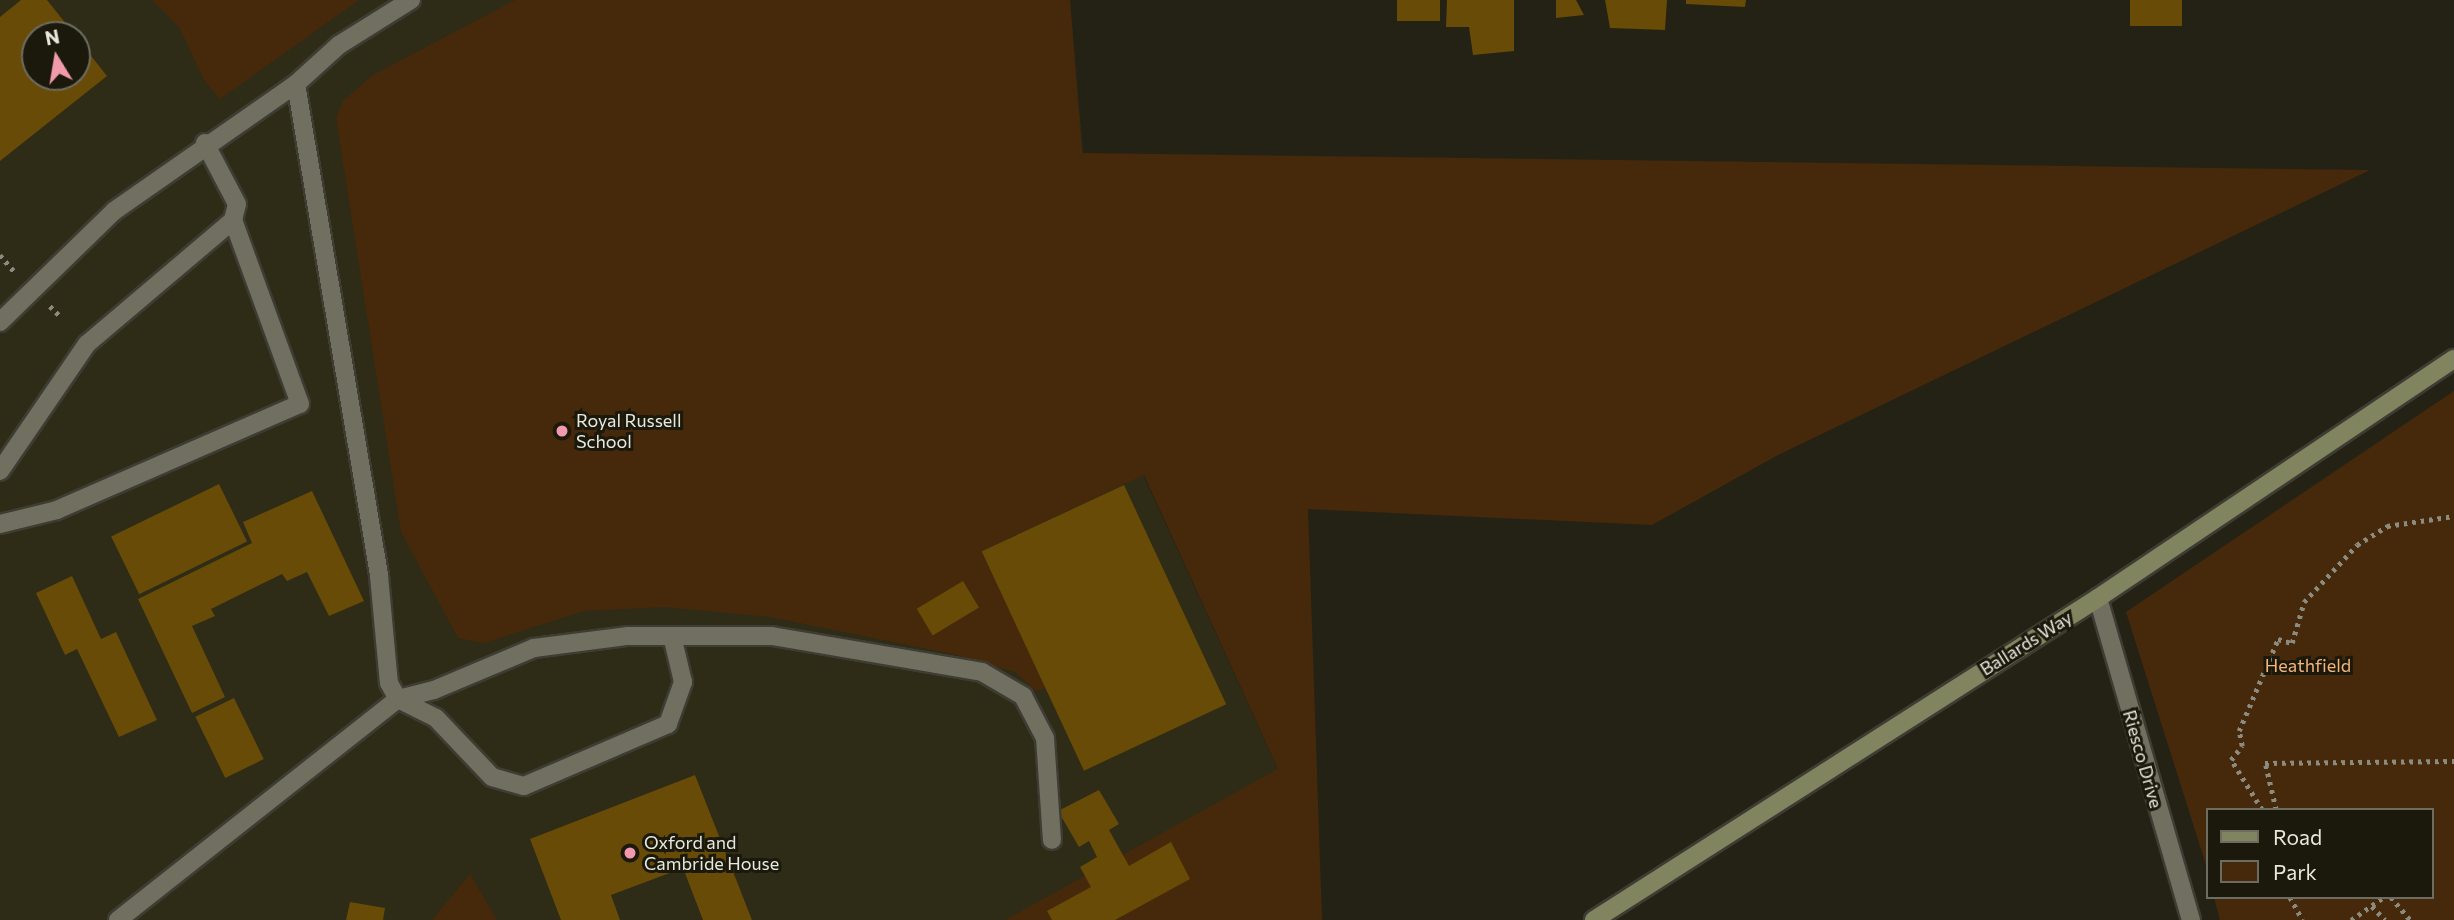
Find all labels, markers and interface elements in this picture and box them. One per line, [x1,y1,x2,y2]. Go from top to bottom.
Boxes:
north arrow [21,21,91,91]
text: N [43,24,61,50]
place label: Royal Russell School [576,410,681,452]
marker: Royal Russell School [554,423,570,439]
street label: Ballards Way [1976,606,2076,680]
park label: Heathfield [2265,654,2351,676]
street label: Riesco Drive [2119,707,2167,811]
legend [2206,808,2433,899]
text: Road [2273,824,2322,849]
place label: Oxford and Cambride House [644,832,779,874]
marker: Oxford and Cambride House [622,845,638,861]
text: Park [2273,859,2317,884]

